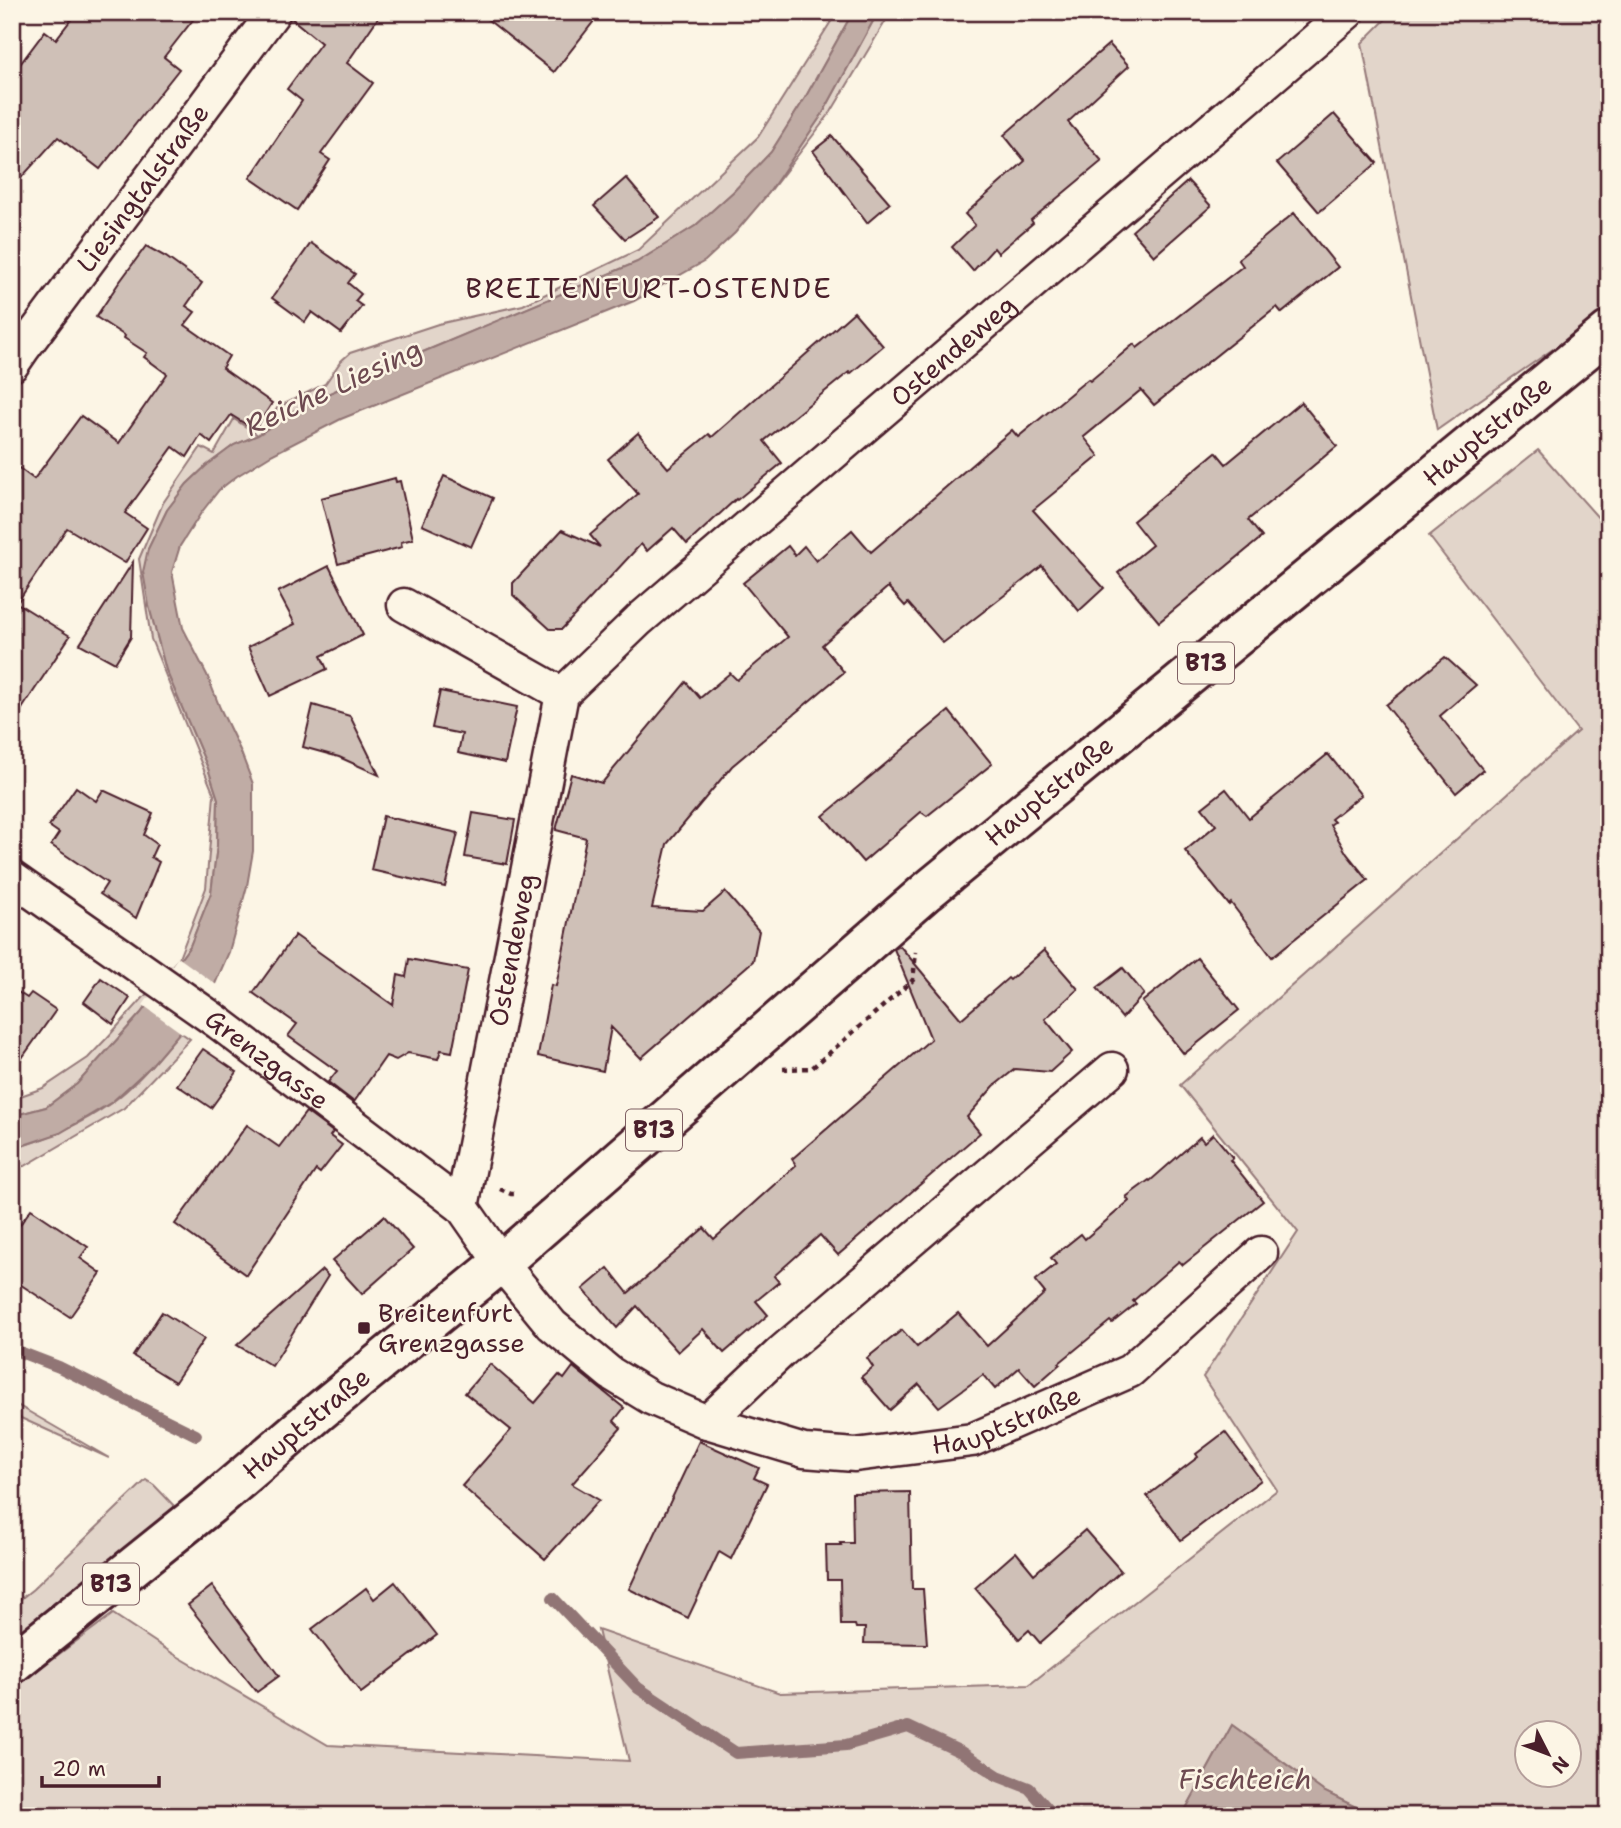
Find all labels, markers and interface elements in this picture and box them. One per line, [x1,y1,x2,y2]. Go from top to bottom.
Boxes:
street label: Liesingtalstraße [68,96,217,279]
district label: BREITENFURT-OSTENDE [465,269,833,307]
street label: Ostendeweg [882,287,1023,414]
water label: Reiche Liesing [238,329,428,445]
street label: Hauptstraße [1415,367,1559,494]
road number: B13 [1178,642,1234,684]
street label: Hauptstraße [977,727,1121,854]
street label: Ostendeweg [480,870,544,1029]
street label: Grenzgasse [198,1001,337,1117]
road number: B13 [626,1110,682,1150]
place label: Breitenfurt Grenzgasse [378,1295,525,1360]
marker: Breitenfurt Grenzgasse [356,1320,372,1336]
street label: Hauptstraße [234,1359,377,1487]
street label: Hauptstraße [930,1377,1086,1462]
road number: B13 [83,1564,139,1604]
north arrow [1512,1720,1582,1790]
scale bar [42,1744,159,1788]
text: N [1546,1751,1575,1779]
text: 20 m [52,1755,106,1783]
water label: Fischteich [1178,1760,1312,1798]

